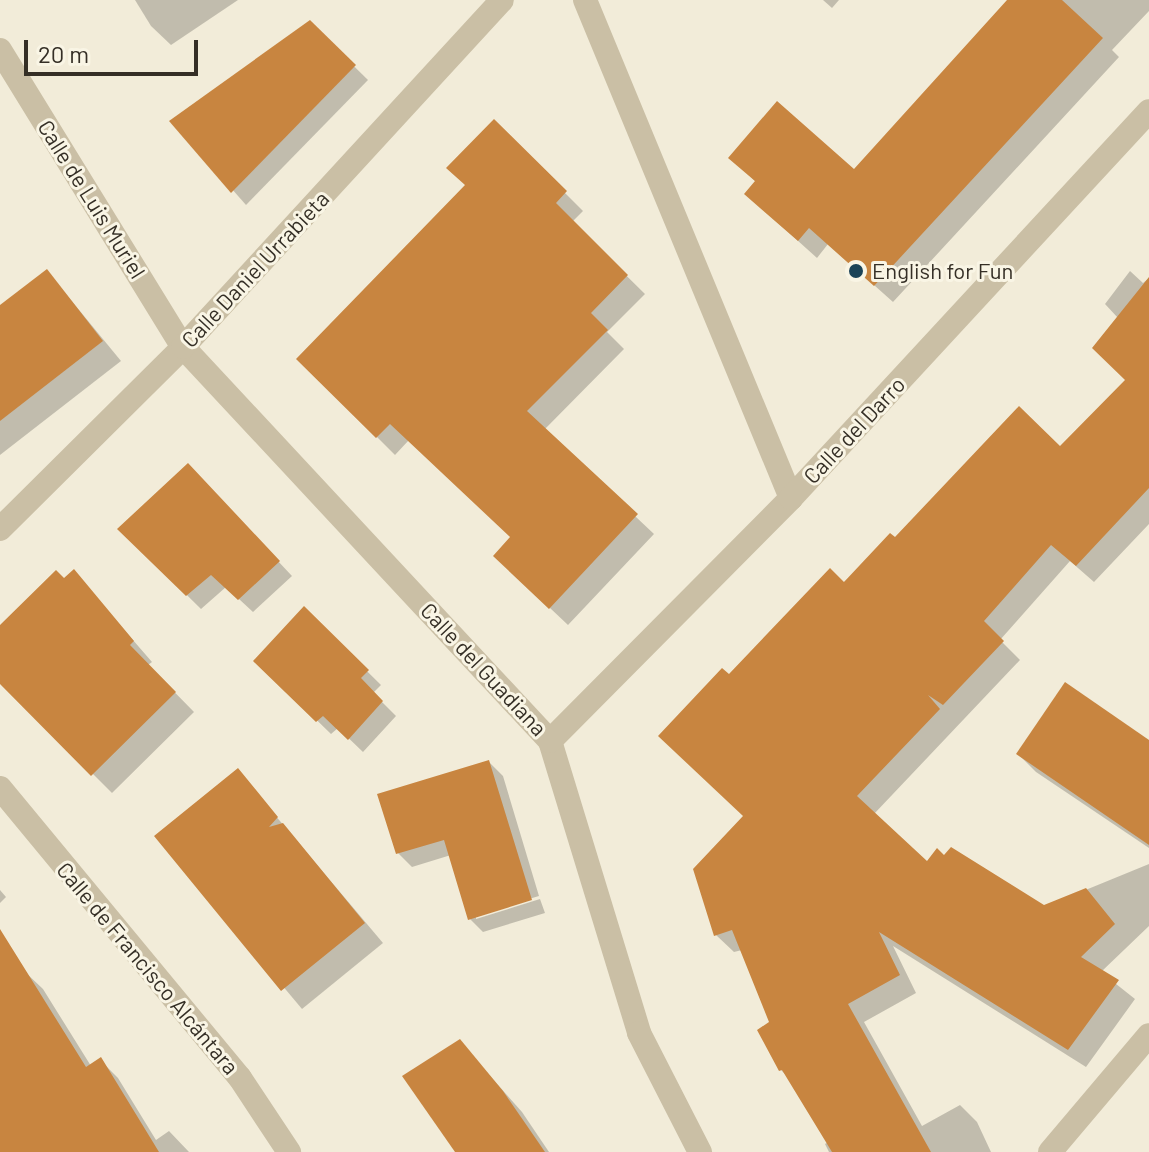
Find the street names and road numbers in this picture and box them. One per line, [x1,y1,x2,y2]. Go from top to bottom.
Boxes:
street label: Calle de Luis Muriel [33,115,151,283]
street label: Calle Daniel Urrabieta [176,185,334,353]
street label: Calle del Darro [798,371,910,489]
street label: Calle del Guadiana [416,597,552,741]
street label: Calle de Francisco Alcántara [52,857,244,1079]

